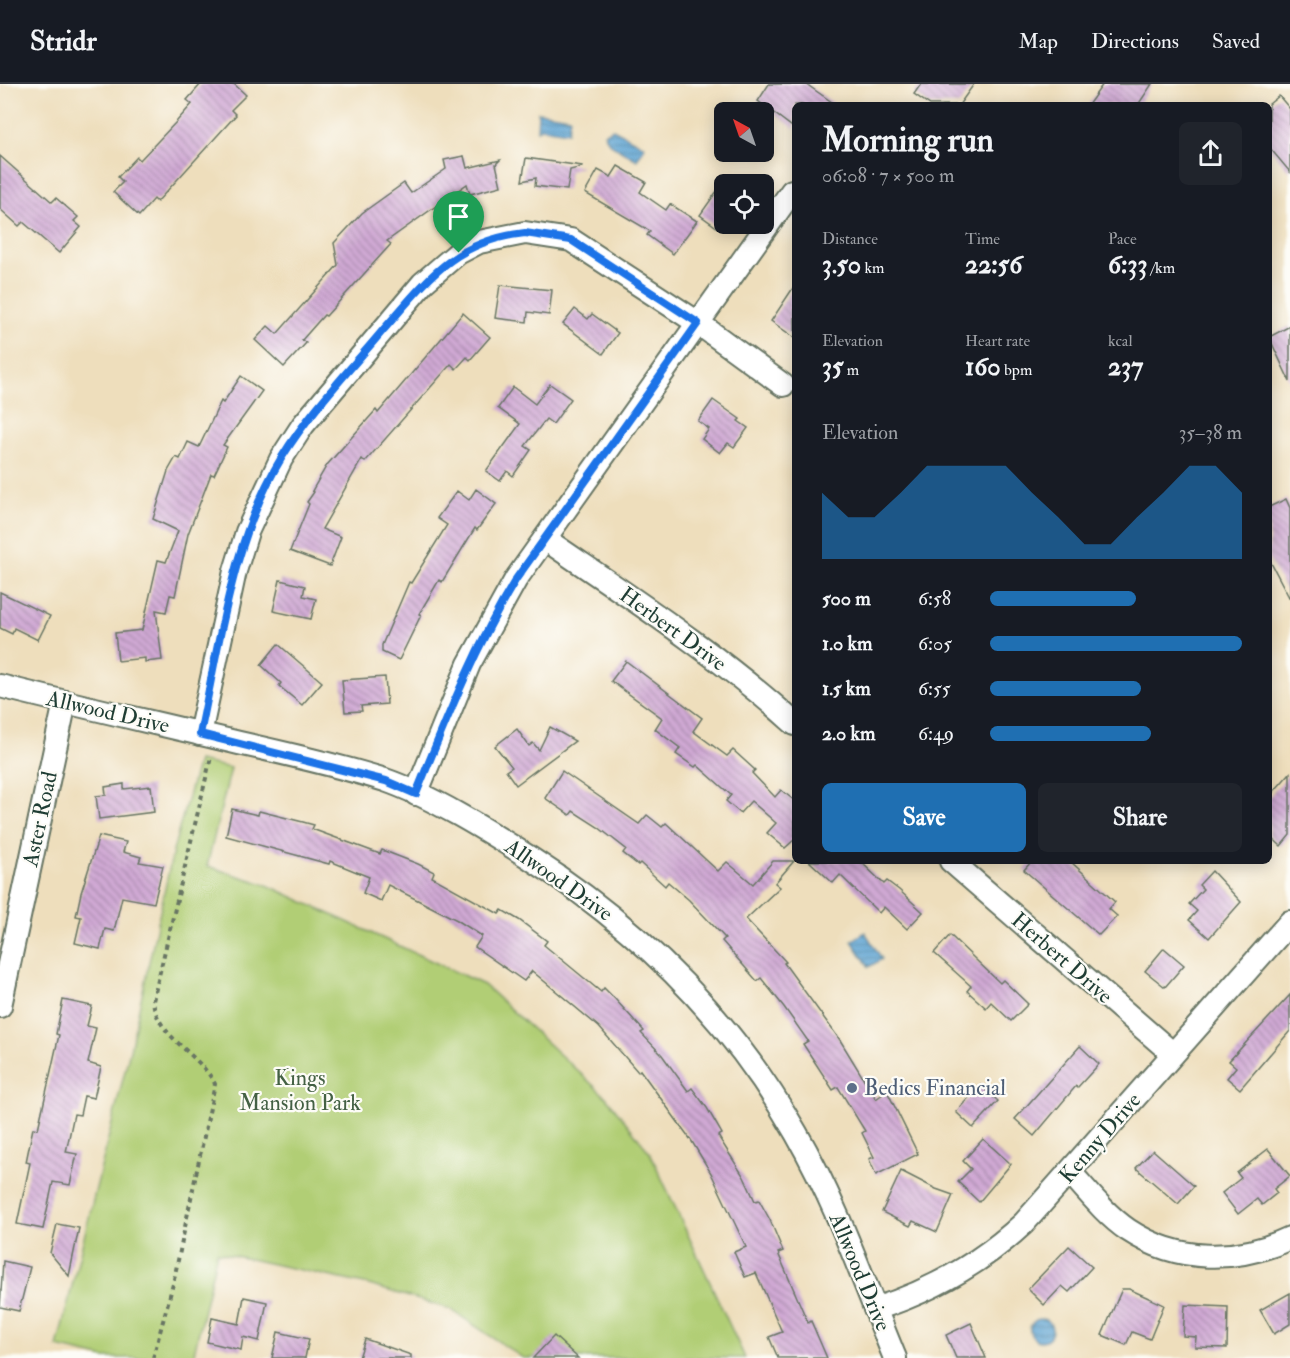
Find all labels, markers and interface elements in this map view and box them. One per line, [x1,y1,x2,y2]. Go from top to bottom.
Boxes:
text: Stridr [30,24,97,59]
text: Map [1018,28,1058,55]
text: Directions [1091,28,1179,55]
text: Saved [1212,28,1260,55]
north arrow [714,102,774,162]
map controls [714,102,774,234]
text: Morning run [822,120,994,161]
button: share [1179,122,1242,185]
text: 06:08 · 7 × 500 m [822,163,955,188]
button: locate [714,174,774,234]
pin [433,191,484,253]
icon: arrive [442,200,475,233]
text: Distance [822,229,878,249]
text: Time [965,229,1000,249]
text: Pace [1108,229,1137,249]
text: 3.50 [822,249,861,281]
text: 22:56 [965,249,1022,281]
text: 6:33 [1108,249,1148,281]
text: km [861,258,885,278]
text: /km [1148,258,1175,278]
text: Elevation [822,331,883,351]
text: Heart rate [965,331,1030,351]
text: kcal [1108,331,1133,351]
text: 35 [822,351,843,383]
text: 160 [965,351,1001,383]
text: 237 [1108,351,1143,383]
text: m [843,360,859,380]
text: bpm [1001,360,1032,380]
text: Elevation [822,420,898,445]
text: 35–38 m [1179,420,1242,445]
street label: Herbert Drive [614,581,732,677]
text: 500 m [822,586,871,611]
text: 6:58 [918,586,951,611]
text: 1.0 km [822,631,873,656]
text: 6:05 [918,631,952,656]
text: 1.5 km [822,676,871,701]
text: 6:55 [918,676,951,701]
street label: Allwood Drive [43,684,172,740]
text: 2.0 km [822,721,876,746]
text: 6:49 [918,721,954,746]
street label: Aster Road [16,769,64,870]
button: Save [822,783,1026,852]
button: Share [1038,783,1242,852]
street label: Allwood Drive [499,832,618,927]
street label: Herbert Drive [1005,906,1119,1010]
park label: Kings Mansion Park [239,1064,361,1117]
place label: Bedics Financial [864,1074,1006,1102]
marker: Bedics Financial [845,1081,859,1095]
street label: Kenny Drive [1053,1087,1147,1189]
street label: Allwood Drive [822,1208,897,1335]

